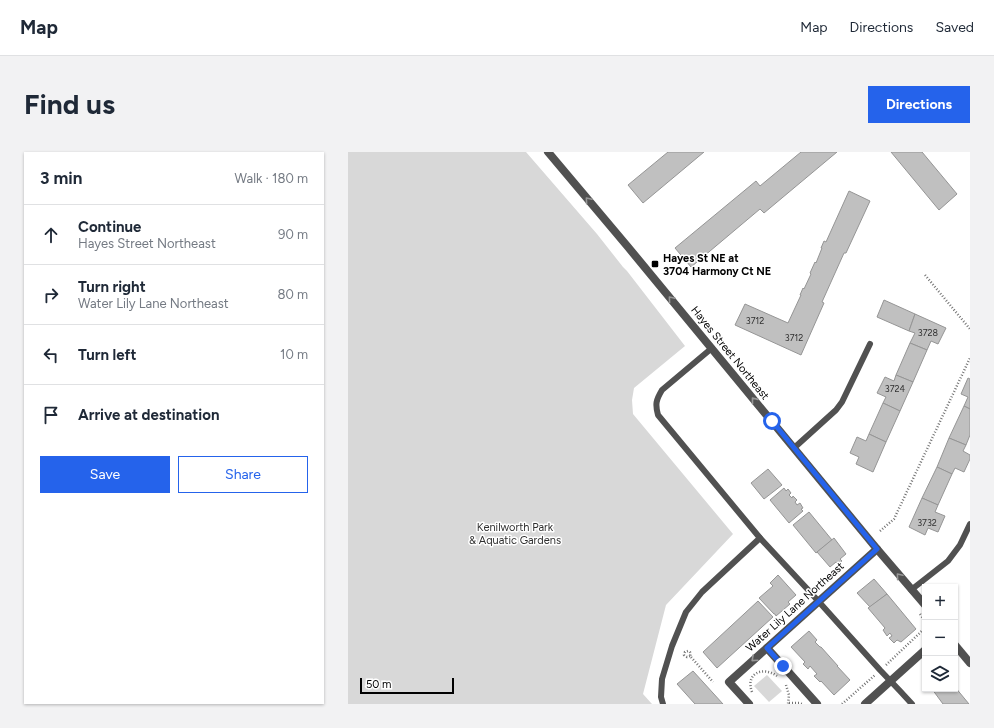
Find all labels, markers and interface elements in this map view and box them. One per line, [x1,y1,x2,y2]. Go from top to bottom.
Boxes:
text: Map [20,16,58,39]
text: Map [800,19,828,36]
text: Directions [850,19,913,36]
text: Saved [935,19,974,36]
button: Directions [868,86,970,123]
text: Find us [24,87,115,121]
text: 3 min [40,168,82,188]
text: Walk · 180 m [235,171,308,186]
one-way arrow [585,197,592,205]
text: Continue [78,218,141,236]
icon: ahead [40,224,62,246]
text: 90 m [278,227,308,242]
text: Hayes Street Northeast [78,236,216,251]
place label: Hayes St NE at 3704 Harmony Ct NE [663,252,771,278]
marker: Hayes St NE at 3704 Harmony Ct NE [650,259,660,269]
text: Turn right [78,278,146,296]
icon: right [40,284,62,306]
text: 80 m [277,287,308,302]
text: Water Lily Lane Northeast [78,296,229,311]
one-way arrow [669,297,676,304]
street label: Hayes Street Northeast [688,304,772,402]
house number: 3712 [746,315,764,326]
house number: 3728 [918,327,939,338]
house number: 3712 [785,332,803,343]
icon: left [40,344,62,366]
text: Turn left [78,346,136,364]
text: 10 m [280,347,308,362]
house number: 3724 [885,383,906,394]
one-way arrow [752,397,759,404]
icon: arrive [40,404,62,426]
text: Arrive at destination [78,406,219,424]
route start [763,412,781,430]
button: Save [40,456,170,493]
button: Share [178,456,308,493]
house number: 3732 [917,517,937,528]
park label: Kenilworth Park & Aquatic Gardens [469,521,561,547]
street label: Water Lily Lane Northeast [743,560,847,654]
one-way arrow [897,573,904,580]
map controls [922,584,958,692]
button: + [922,584,958,620]
button: − [922,620,958,656]
one-way arrow [751,654,759,662]
button: layers [922,656,958,692]
route end [774,657,792,675]
scale bar [360,676,454,695]
text: 50 m [366,678,391,691]

